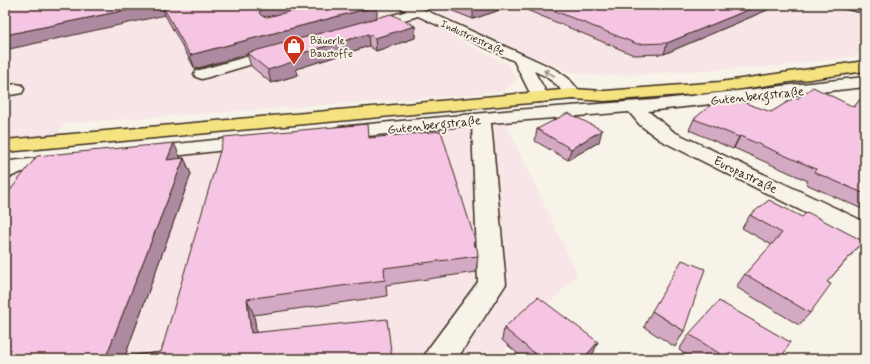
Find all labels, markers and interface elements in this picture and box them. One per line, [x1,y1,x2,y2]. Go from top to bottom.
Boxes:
street label: Industriestraße [438,17,508,59]
shop icon: Bäuerle Baustoffe [281,33,307,66]
place label: Bäuerle Baustoffe [310,34,353,61]
one-way arrow [543,69,555,76]
street label: Gutenbergstraße [709,83,805,112]
street label: Gutenbergstraße [386,112,482,141]
street label: Europastraße [711,153,780,198]

